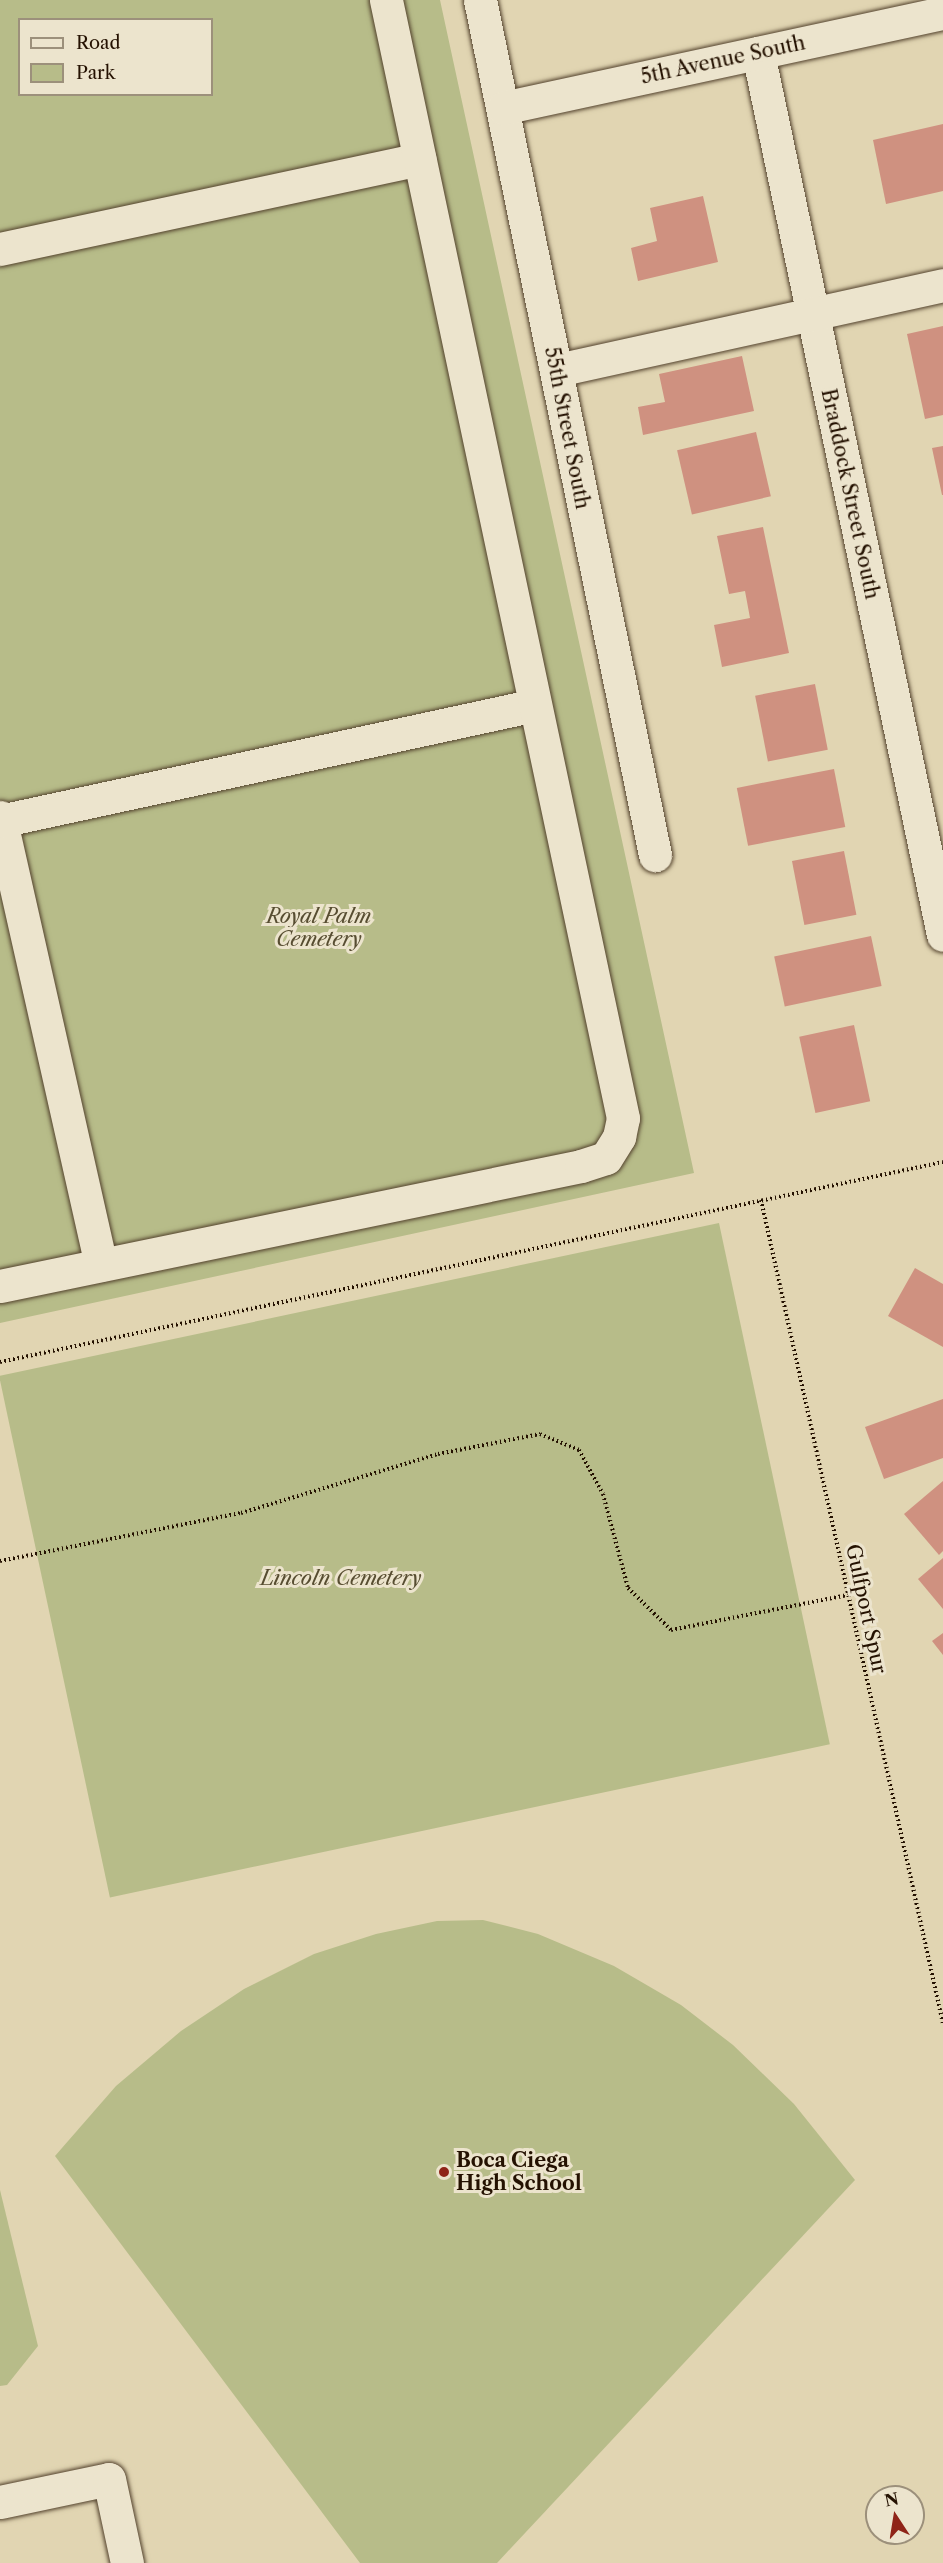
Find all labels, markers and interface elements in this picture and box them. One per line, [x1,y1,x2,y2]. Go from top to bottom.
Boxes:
legend [18,18,213,96]
street label: 5th Avenue South [638,31,808,89]
text: Road [76,32,121,54]
text: Park [76,62,115,84]
street label: 55th Street South [539,345,595,511]
street label: Braddock Street South [816,386,884,602]
park label: Royal Palm Cemetery [267,904,371,951]
street label: Gulfport Spur [841,1542,891,1676]
park label: Lincoln Cemetery [261,1566,421,1590]
place label: Boca Ciega High School [456,2148,582,2195]
marker: Boca Ciega High School [437,2165,451,2179]
north arrow [865,2485,925,2545]
text: N [883,2488,901,2511]

